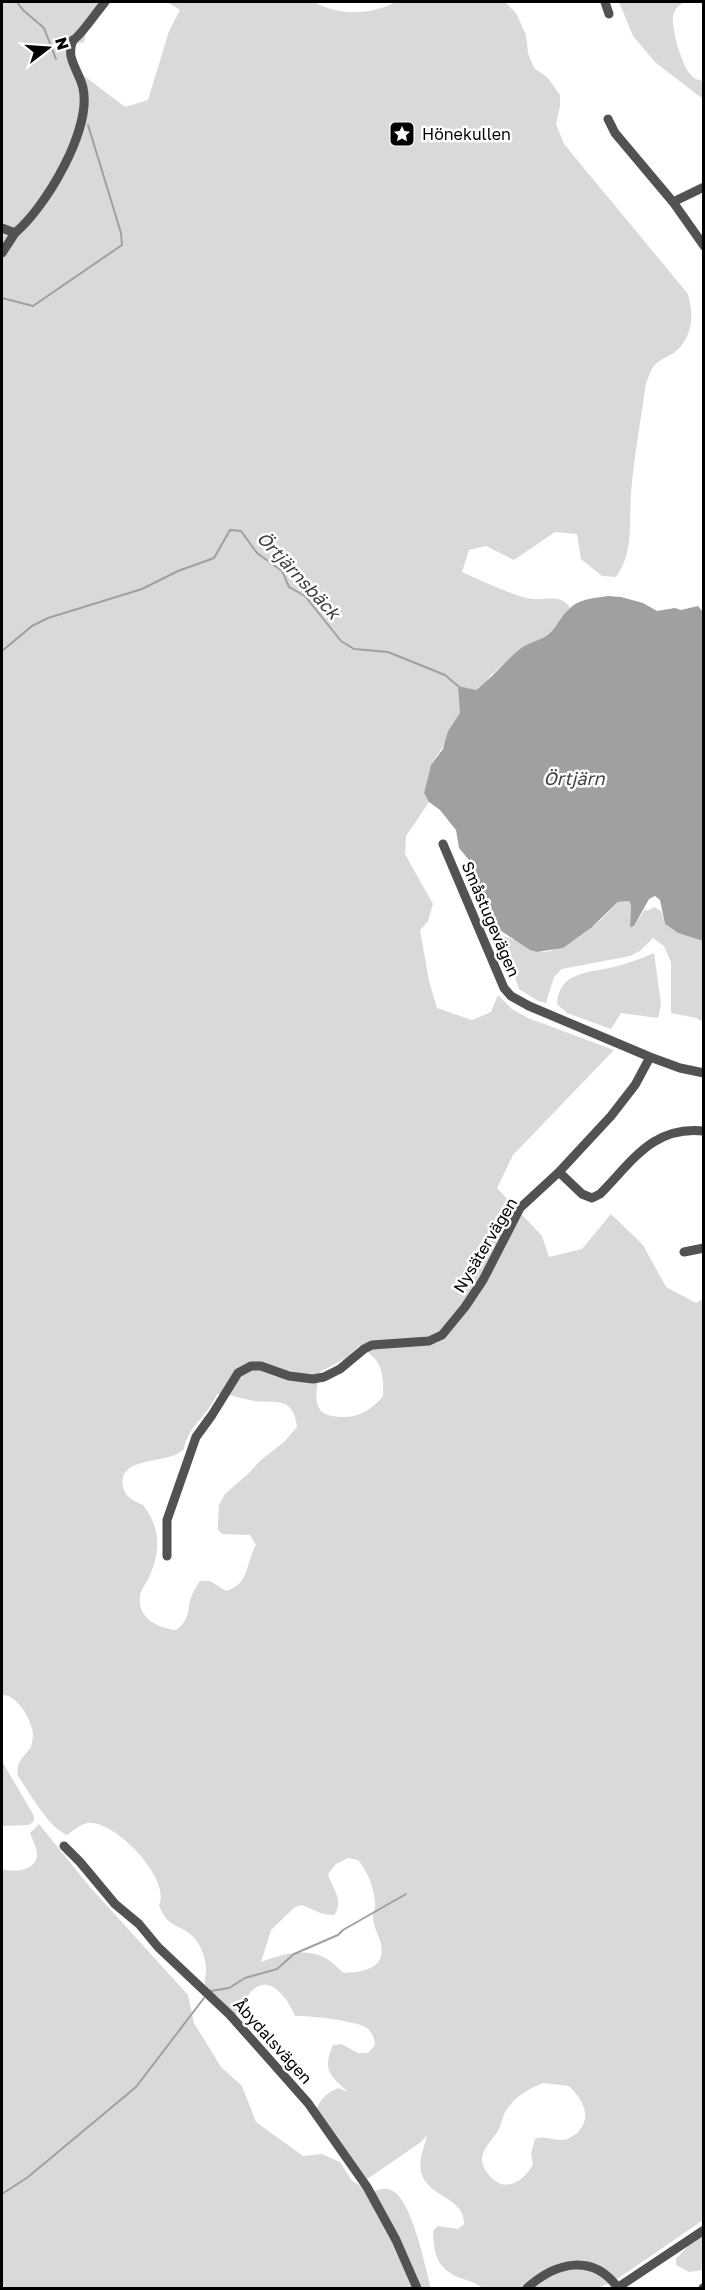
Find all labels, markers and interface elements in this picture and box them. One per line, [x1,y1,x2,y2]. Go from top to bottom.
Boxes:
north arrow [18,18,78,78]
text: N [51,35,74,52]
place icon: Hönekullen [387,119,417,149]
place label: Hönekullen [422,124,511,144]
water label: Örtjärnsbäck [253,527,346,625]
water label: Örtjärn [544,767,605,789]
street label: Småstugevägen [458,858,524,980]
street label: Nysätervägen [449,1194,521,1296]
street label: Åbydalsvägen [229,1994,317,2088]

